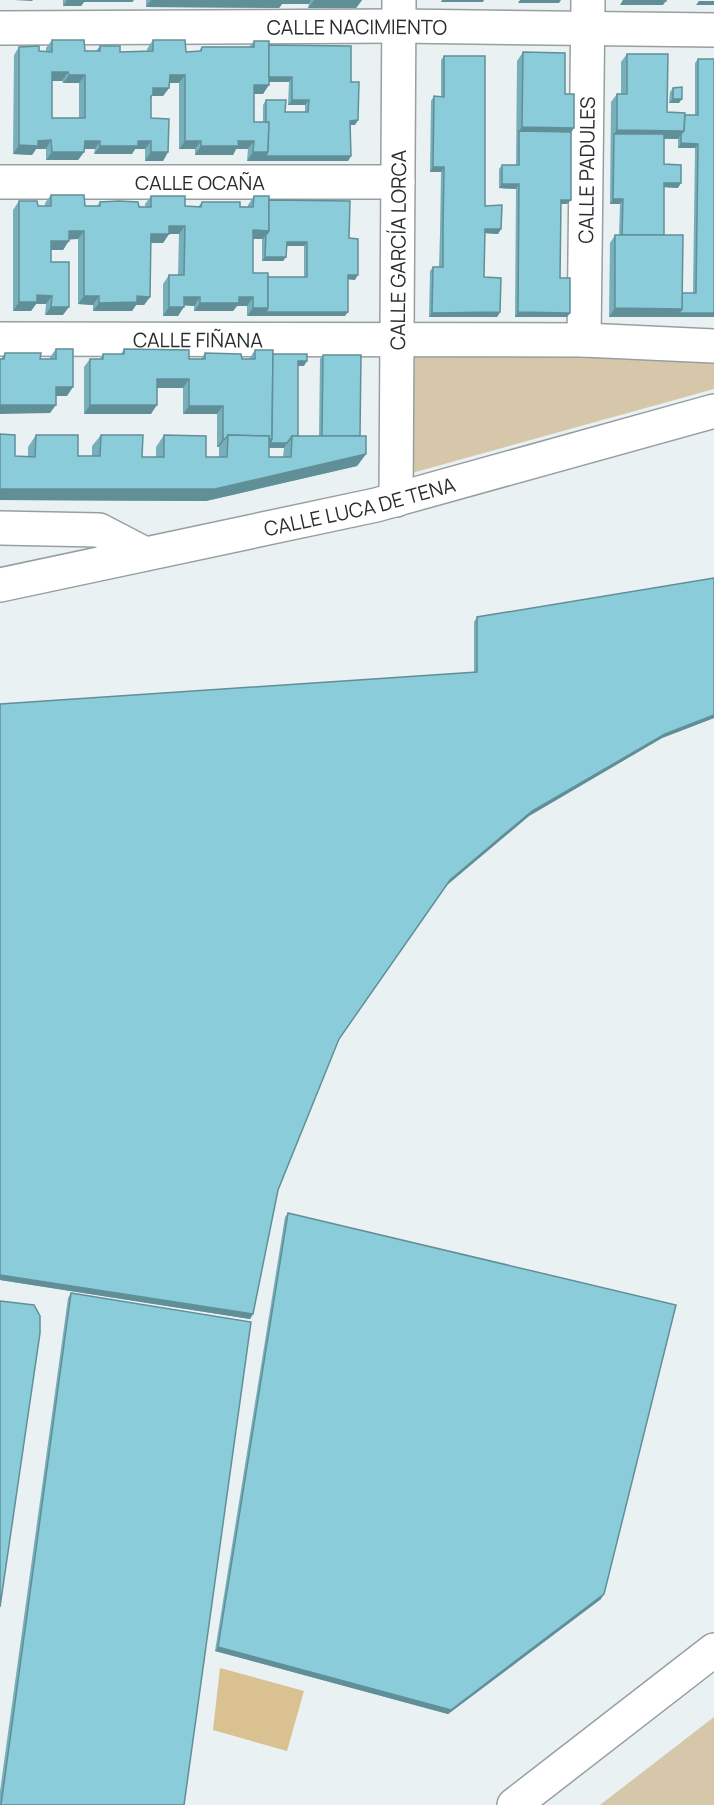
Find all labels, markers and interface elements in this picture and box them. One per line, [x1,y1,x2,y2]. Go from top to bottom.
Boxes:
street label: CALLE NACIMIENTO [267,12,447,40]
street label: CALLE PADULES [572,96,600,244]
street label: CALLE GARCÍA LORCA [383,149,412,350]
street label: CALLE OCAÑA [135,169,265,196]
street label: CALLE FIÑANA [133,326,263,353]
street label: CALLE LUCA DE TENA [261,470,458,542]

